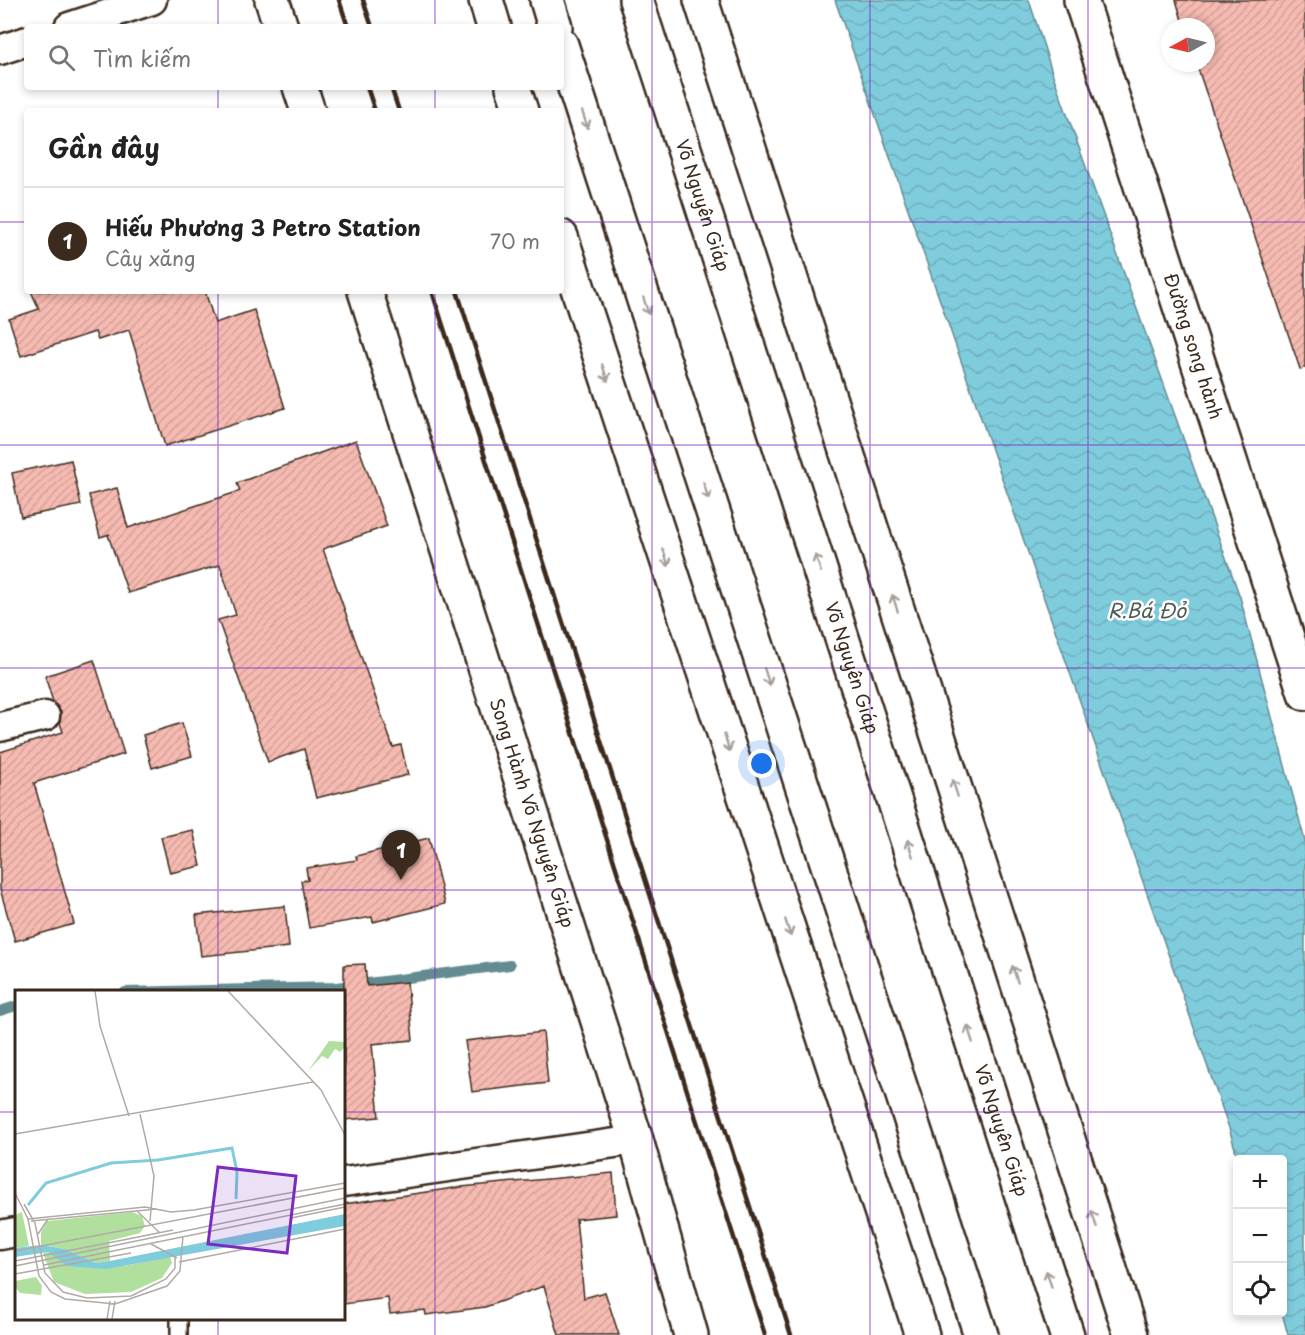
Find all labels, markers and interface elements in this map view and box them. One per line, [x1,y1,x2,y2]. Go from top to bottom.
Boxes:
north arrow [1161,18,1215,72]
search box [24,24,564,90]
icon: search [45,41,78,74]
text: Tìm kiếm [93,41,191,74]
one-way arrow [581,110,592,129]
text: Gần đây [48,128,160,167]
street label: Võ Nguyên Giáp [670,136,738,275]
text: Hiếu Phương 3 Petro Station [105,210,421,243]
text: 1 [63,226,72,256]
text: 70 m [490,226,540,256]
text: Cây xăng [105,243,195,273]
street label: Đường song hành [1158,269,1231,422]
one-way arrow [641,296,652,315]
one-way arrow [600,363,611,382]
one-way arrow [701,481,712,500]
one-way arrow [661,548,672,567]
one-way arrow [811,554,822,573]
one-way arrow [889,594,900,613]
water label: R.Bá Đỏ [1108,595,1187,625]
street label: Võ Nguyên Giáp [819,598,887,737]
one-way arrow [762,667,773,686]
street label: Song Hành Võ Nguyên Giáp [484,694,582,931]
one-way arrow [722,733,733,752]
your location [747,749,776,778]
one-way arrow [949,779,960,798]
pin: 1 [382,830,420,880]
one-way arrow [904,839,915,858]
one-way arrow [783,918,794,937]
one-way arrow [1008,965,1019,984]
inset map [15,990,345,1320]
one-way arrow [963,1025,974,1044]
street label: Võ Nguyên Giáp [968,1061,1036,1200]
map controls [1233,1155,1287,1317]
button: + [1233,1155,1287,1209]
button: − [1233,1209,1287,1263]
one-way arrow [1087,1210,1098,1229]
button: locate [1233,1263,1287,1317]
one-way arrow [1043,1270,1054,1289]

